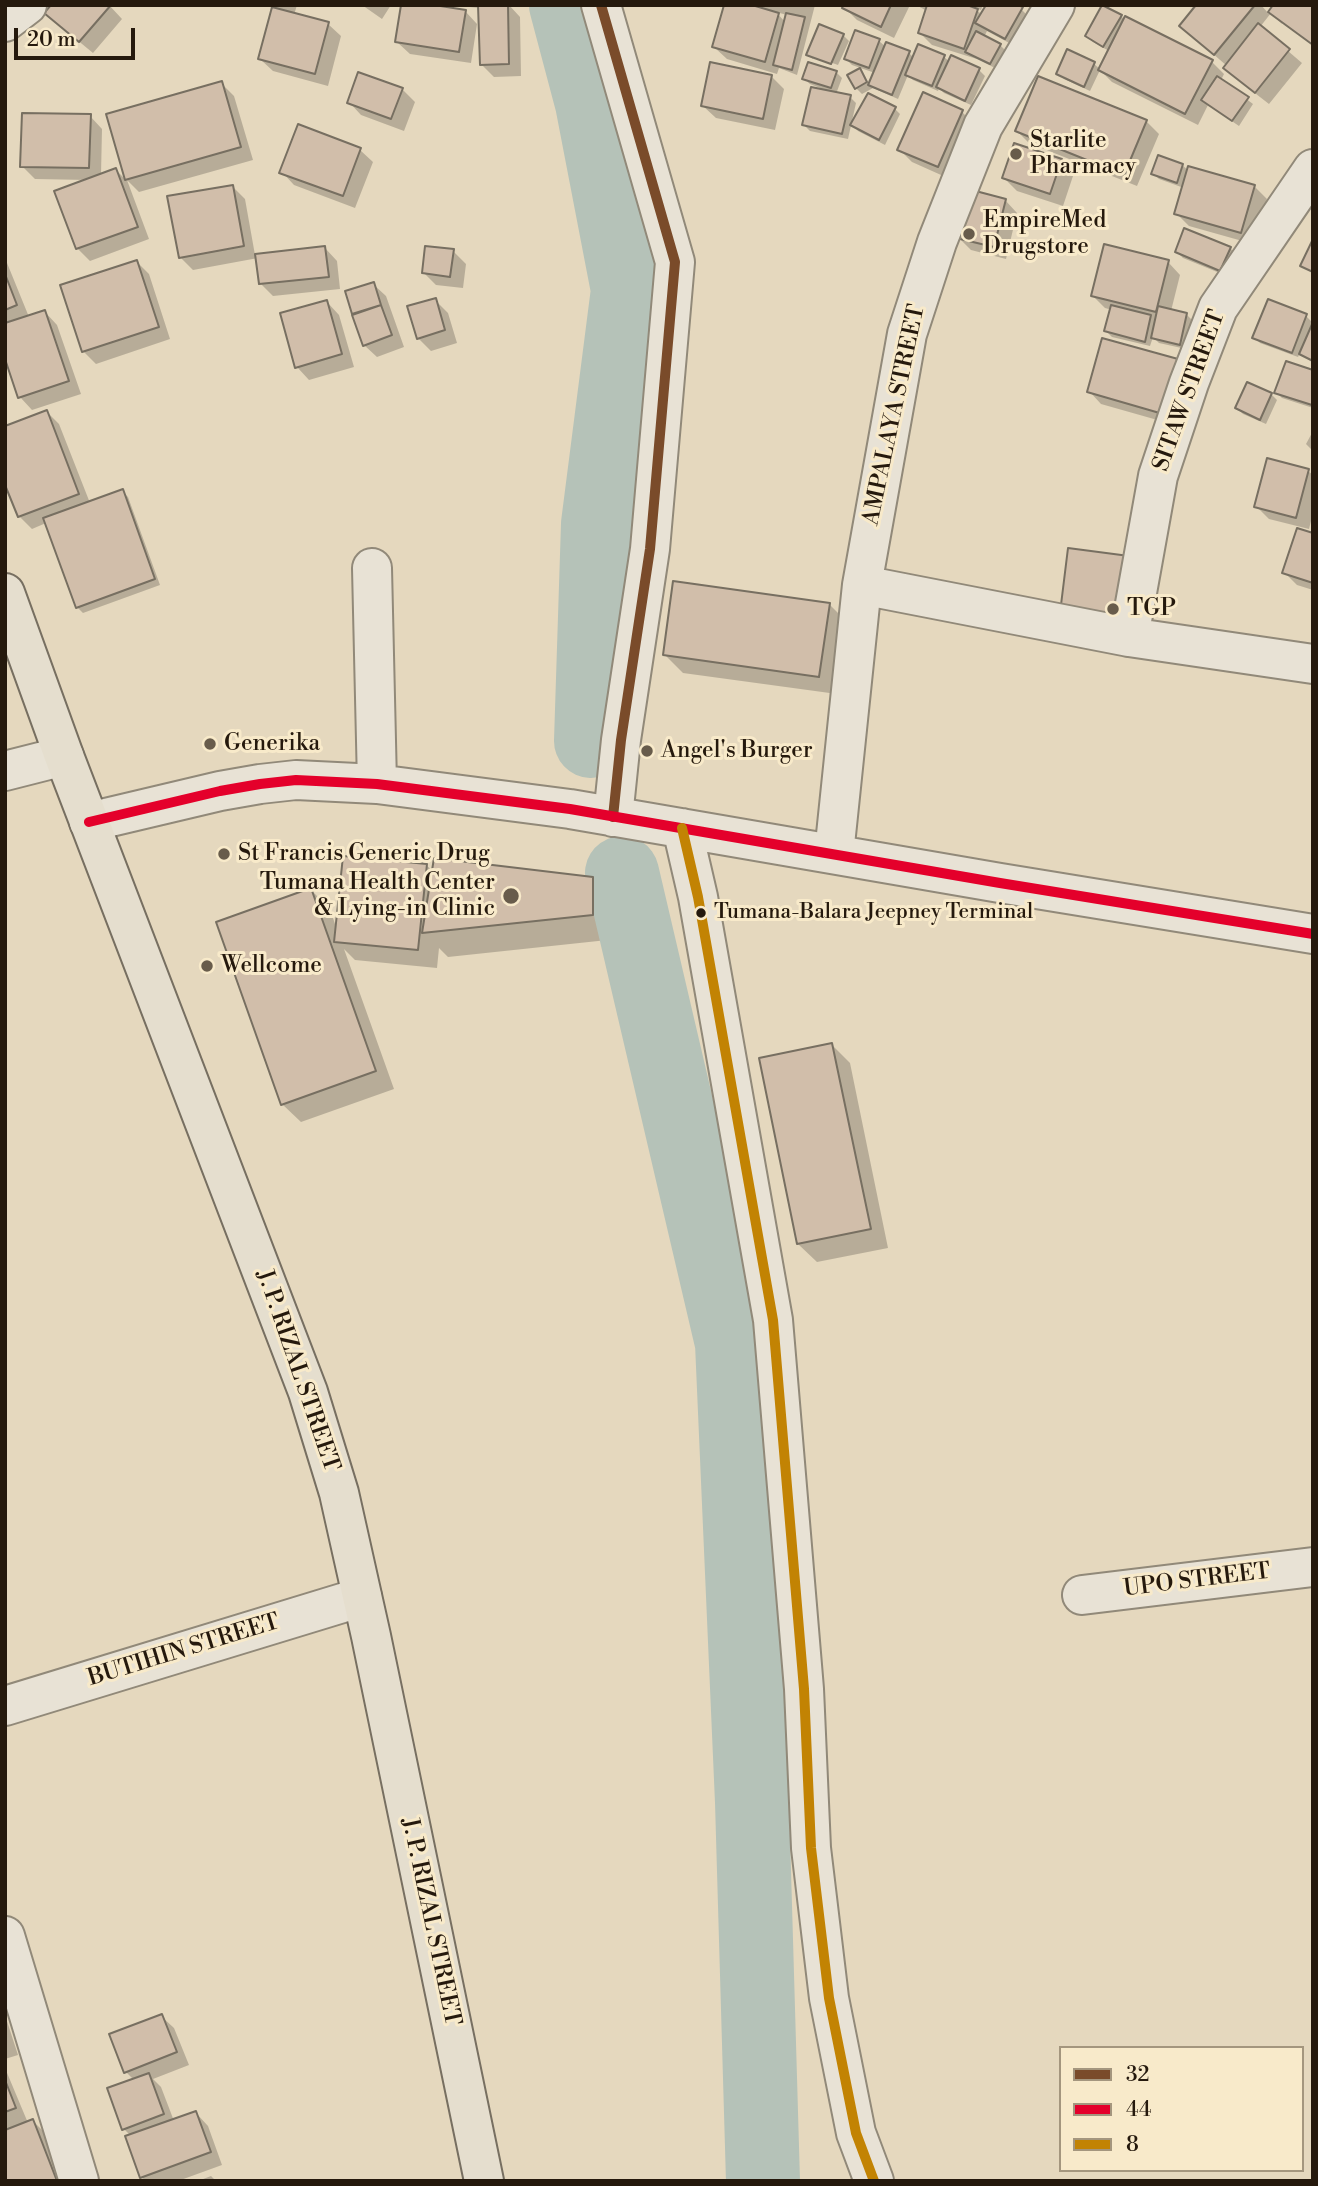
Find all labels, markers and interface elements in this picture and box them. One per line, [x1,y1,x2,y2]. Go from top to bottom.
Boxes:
scale bar [18,14,138,58]
text: 20 m [27,27,76,53]
place label: Starlite Pharmacy [1030,127,1136,181]
marker: Starlite Pharmacy [1008,146,1024,162]
place label: EmpireMed Drugstore [983,207,1106,261]
marker: EmpireMed Drugstore [961,226,977,242]
street label: AMPALAYA STREET [858,302,932,528]
street label: SITAW STREET [1148,307,1232,475]
place label: TGP [1127,595,1176,623]
marker: TGP [1105,601,1121,617]
place label: Generika [224,730,320,758]
marker: Generika [202,736,218,752]
place label: Angel's Burger [661,737,813,765]
marker: Angel's Burger [639,743,655,759]
place label: St Francis Generic Drug [238,840,490,868]
marker: St Francis Generic Drug [216,846,232,862]
place label: Tumana Health Center & Lying-in Clinic [260,869,495,923]
marker: Tumana Health Center & Lying-in Clinic [501,886,521,906]
place label: Tumana-Balara Jeepney Terminal [714,900,1033,926]
marker: Tumana-Balara Jeepney Terminal [694,906,708,920]
place label: Wellcome [221,952,322,980]
marker: Wellcome [199,958,215,974]
street label: J. P. RIZAL STREET [250,1267,344,1475]
street label: UPO STREET [1122,1558,1272,1604]
street label: BUTIHIN STREET [85,1609,283,1693]
street label: J. P. RIZAL STREET [395,1816,465,2028]
legend [1059,2046,1304,2172]
text: 32 [1126,2062,1150,2088]
text: 44 [1126,2097,1151,2123]
text: 8 [1126,2132,1139,2158]

